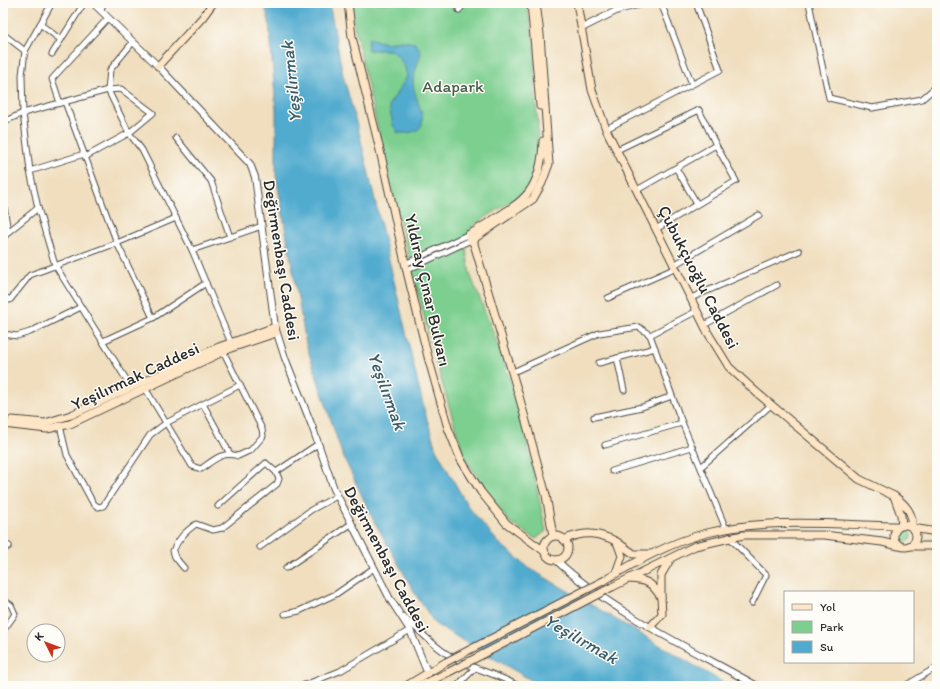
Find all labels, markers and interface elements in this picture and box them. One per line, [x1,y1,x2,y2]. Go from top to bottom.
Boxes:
water label: Yeşilırmak [276,39,306,124]
park label: Adapark [422,76,484,96]
street label: Değirmenbaşı Caddesi [259,178,305,342]
street label: Çubukçuoğlu Caddesi [654,202,744,352]
street label: Yıldıray Çınar Bulvarı [401,212,455,368]
street label: Yeşilırmak Caddesi [68,338,202,414]
water label: Yeşilırmak [363,349,412,435]
street label: Değirmenbaşı Caddesi [340,483,434,635]
legend [784,591,914,663]
text: Yol [820,600,836,614]
water label: Yeşilırmak [540,609,623,670]
text: Park [820,620,844,634]
north arrow [26,623,66,663]
text: K [32,629,47,644]
text: Su [820,640,834,654]

